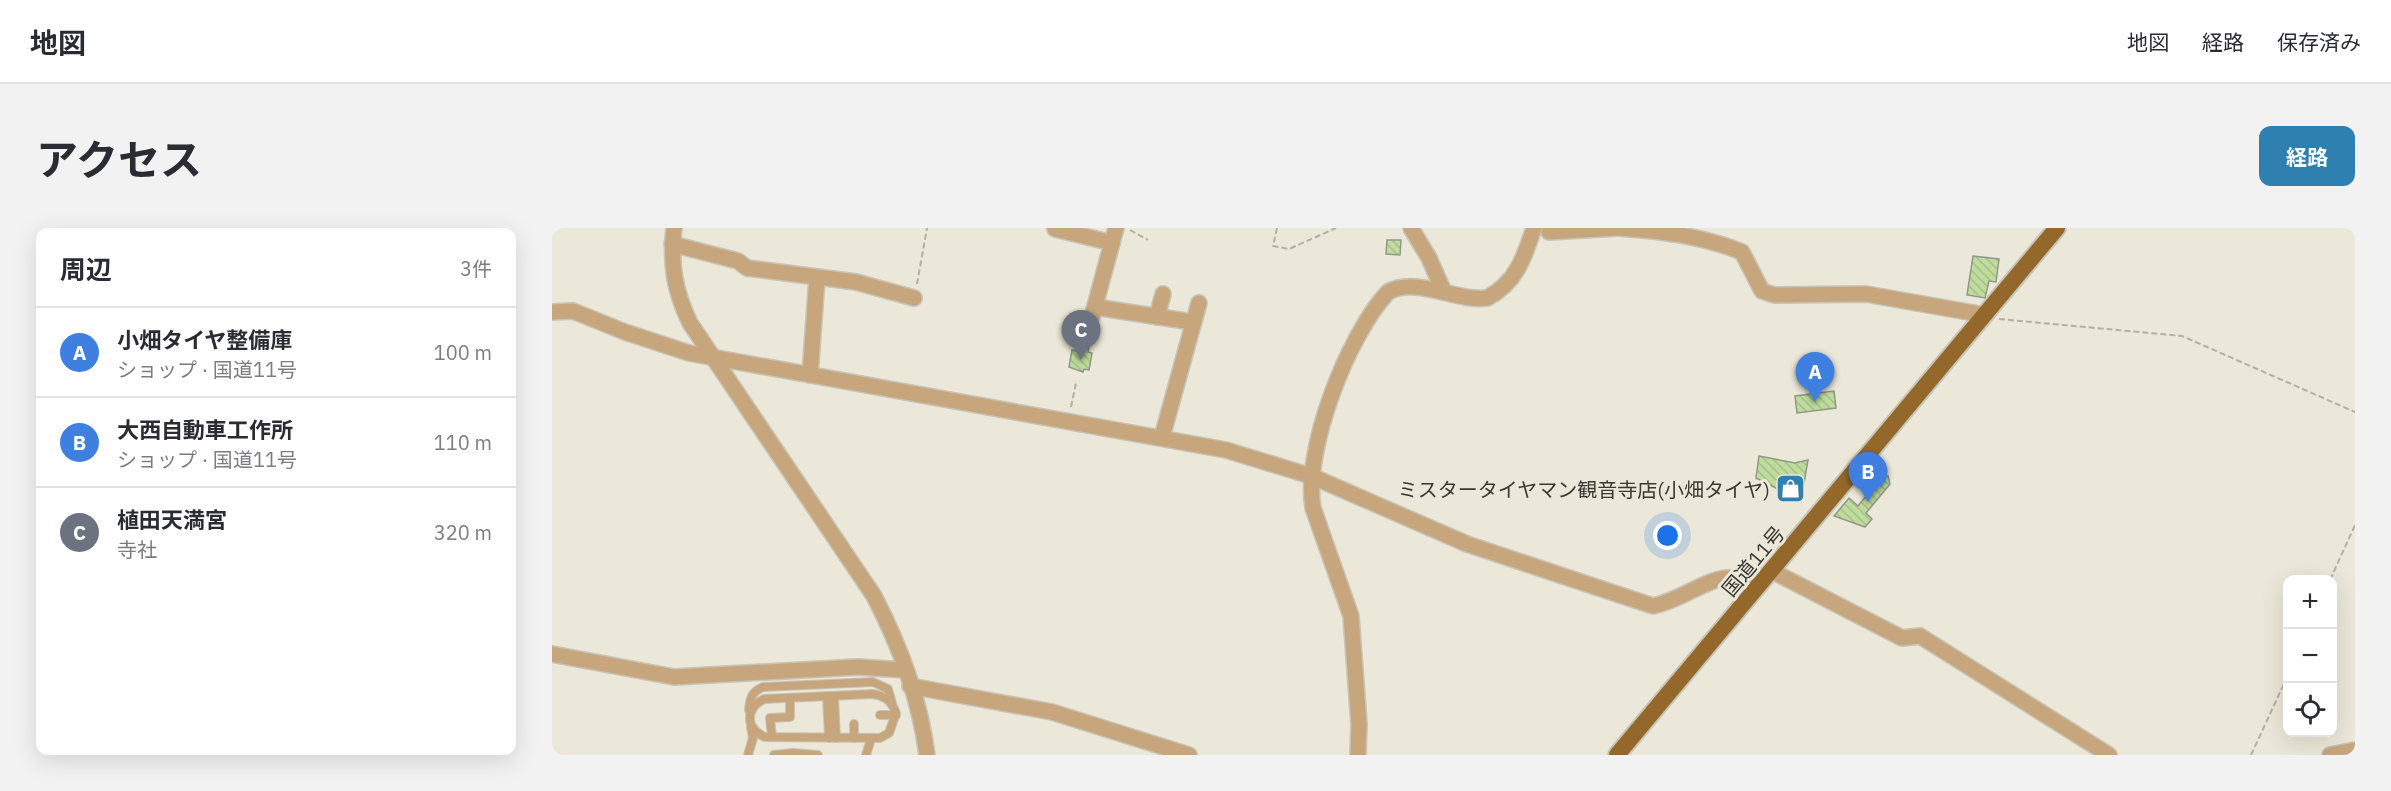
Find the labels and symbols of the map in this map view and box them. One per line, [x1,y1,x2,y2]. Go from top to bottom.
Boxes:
pin: C [1062,310,1100,360]
pin: A [1796,352,1834,402]
pin: B [1848,452,1888,502]
shop icon: ミスタータイヤマン観音寺店(小畑タイヤ) [1775,473,1807,505]
place label: ミスタータイヤマン観音寺店(小畑タイヤ) [1398,476,1770,503]
street label: 国道11号 [1716,520,1790,602]
your location [1653,521,1682,550]

